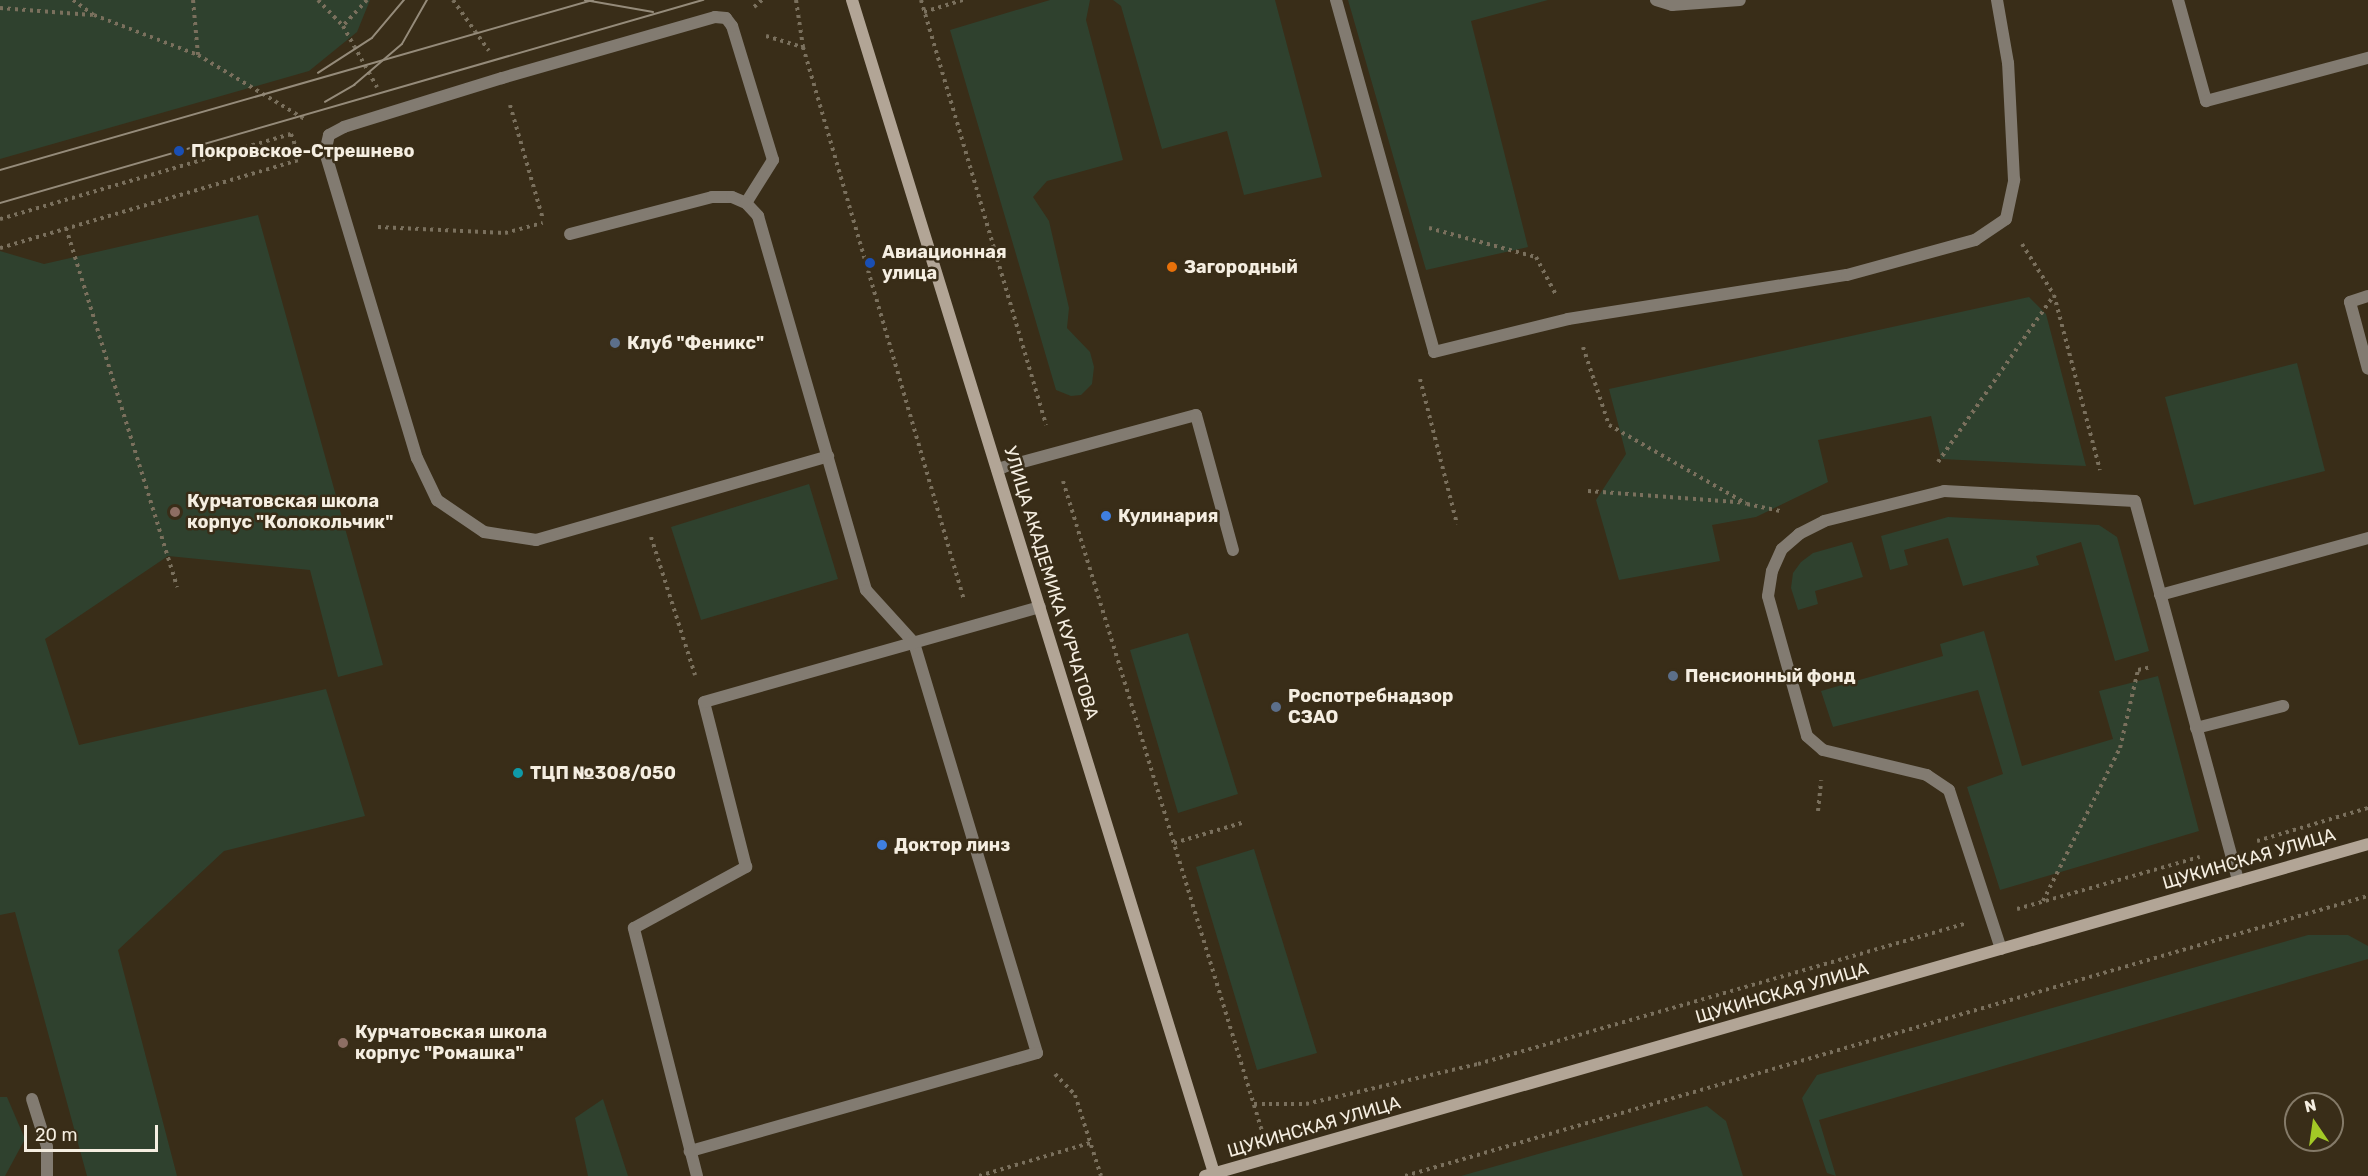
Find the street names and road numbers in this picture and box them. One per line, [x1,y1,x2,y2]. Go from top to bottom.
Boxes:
street label: УЛИЦА АКАДЕМИКА КУРЧАТОВА [999,444,1103,722]
street label: ЩУКИНСКАЯ УЛИЦА [2160,824,2338,894]
street label: ЩУКИНСКАЯ УЛИЦА [1693,958,1871,1028]
street label: ЩУКИНСКАЯ УЛИЦА [1225,1092,1403,1162]

